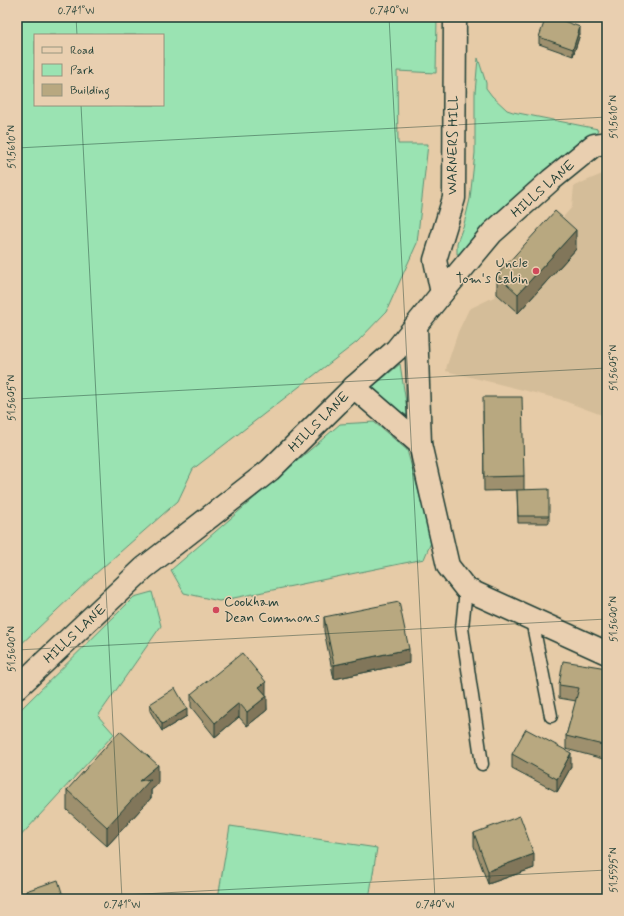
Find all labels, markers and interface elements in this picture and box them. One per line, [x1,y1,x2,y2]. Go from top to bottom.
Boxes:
text: 0.741°W [58,4,94,18]
text: 0.740°W [370,4,408,18]
legend [34,34,164,106]
text: Road [70,43,94,59]
text: Park [70,63,94,79]
text: Building [70,83,110,100]
street label: WARNERS HILL [443,95,463,195]
text: 51.5610°N [607,95,621,139]
text: 51.5610°N [5,125,19,169]
street label: HILLS LANE [507,156,579,222]
place label: Uncle Tom's Cabin [456,254,528,288]
marker: Uncle Tom's Cabin [531,266,541,276]
text: 51.5605°N [607,345,621,391]
text: 51.5605°N [5,375,19,421]
street label: HILLS LANE [285,388,353,456]
place label: Cookham Dean Commons [224,593,320,627]
text: 51.5600°N [607,596,621,642]
street label: HILLS LANE [40,600,110,668]
marker: Cookham Dean Commons [211,605,221,615]
text: 51.5600°N [5,626,19,672]
text: 51.5595°N [607,847,621,893]
text: 0.741°W [104,898,140,912]
text: 0.740°W [416,898,454,912]

